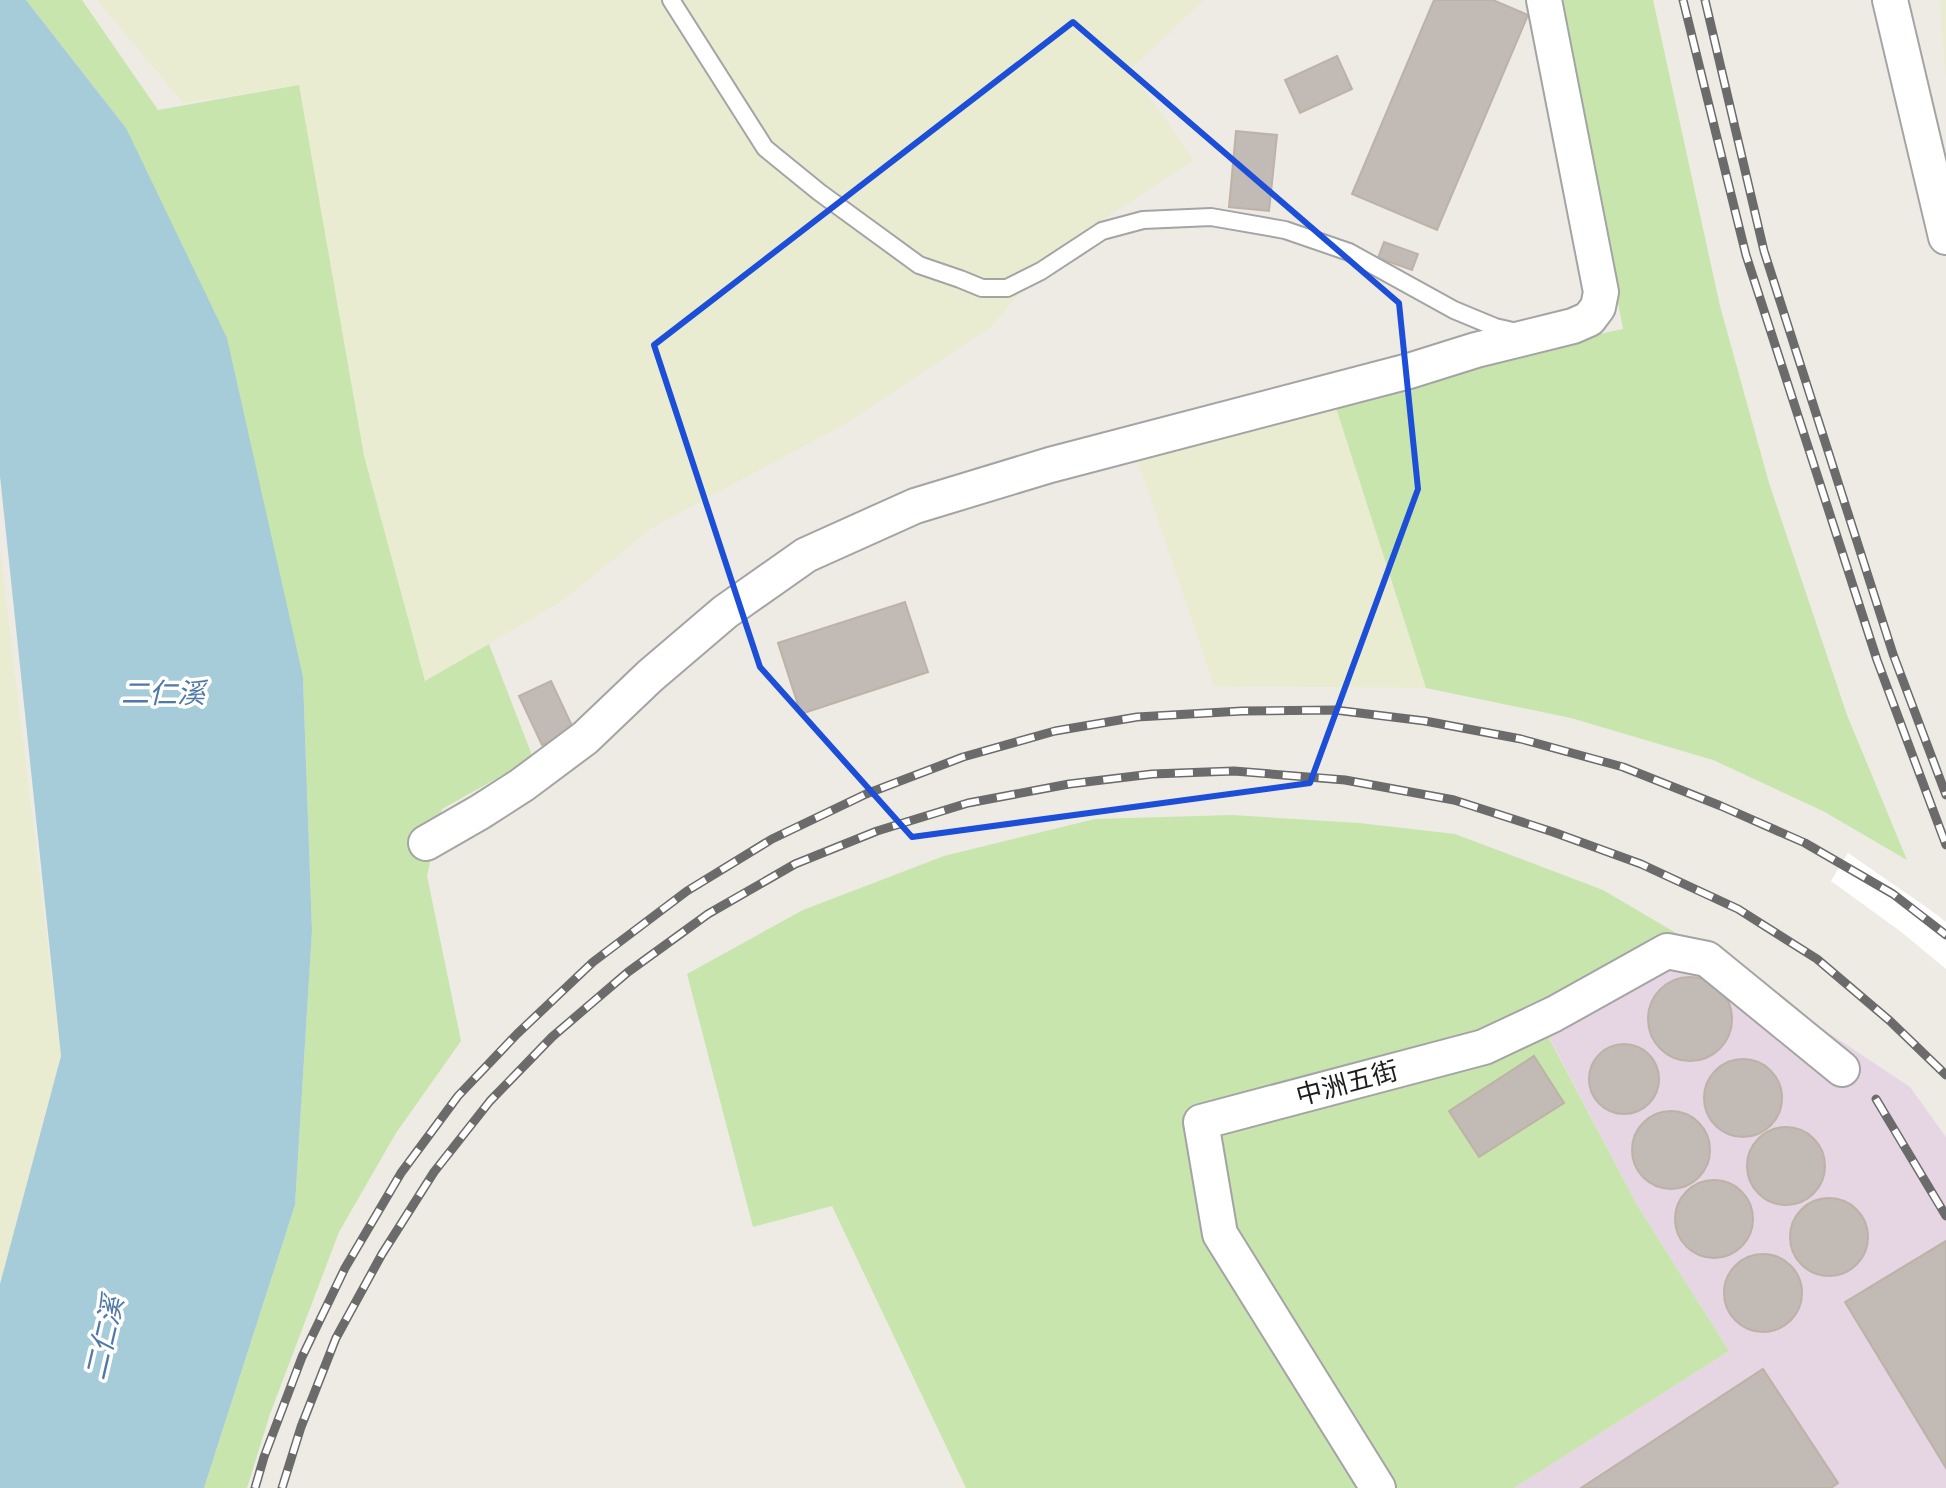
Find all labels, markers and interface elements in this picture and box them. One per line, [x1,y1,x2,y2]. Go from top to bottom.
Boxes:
water label: 二仁溪 [121,675,209,712]
street label: 中洲五街 [1292,1053,1402,1113]
water label: 二仁溪 [77,1289,133,1383]

